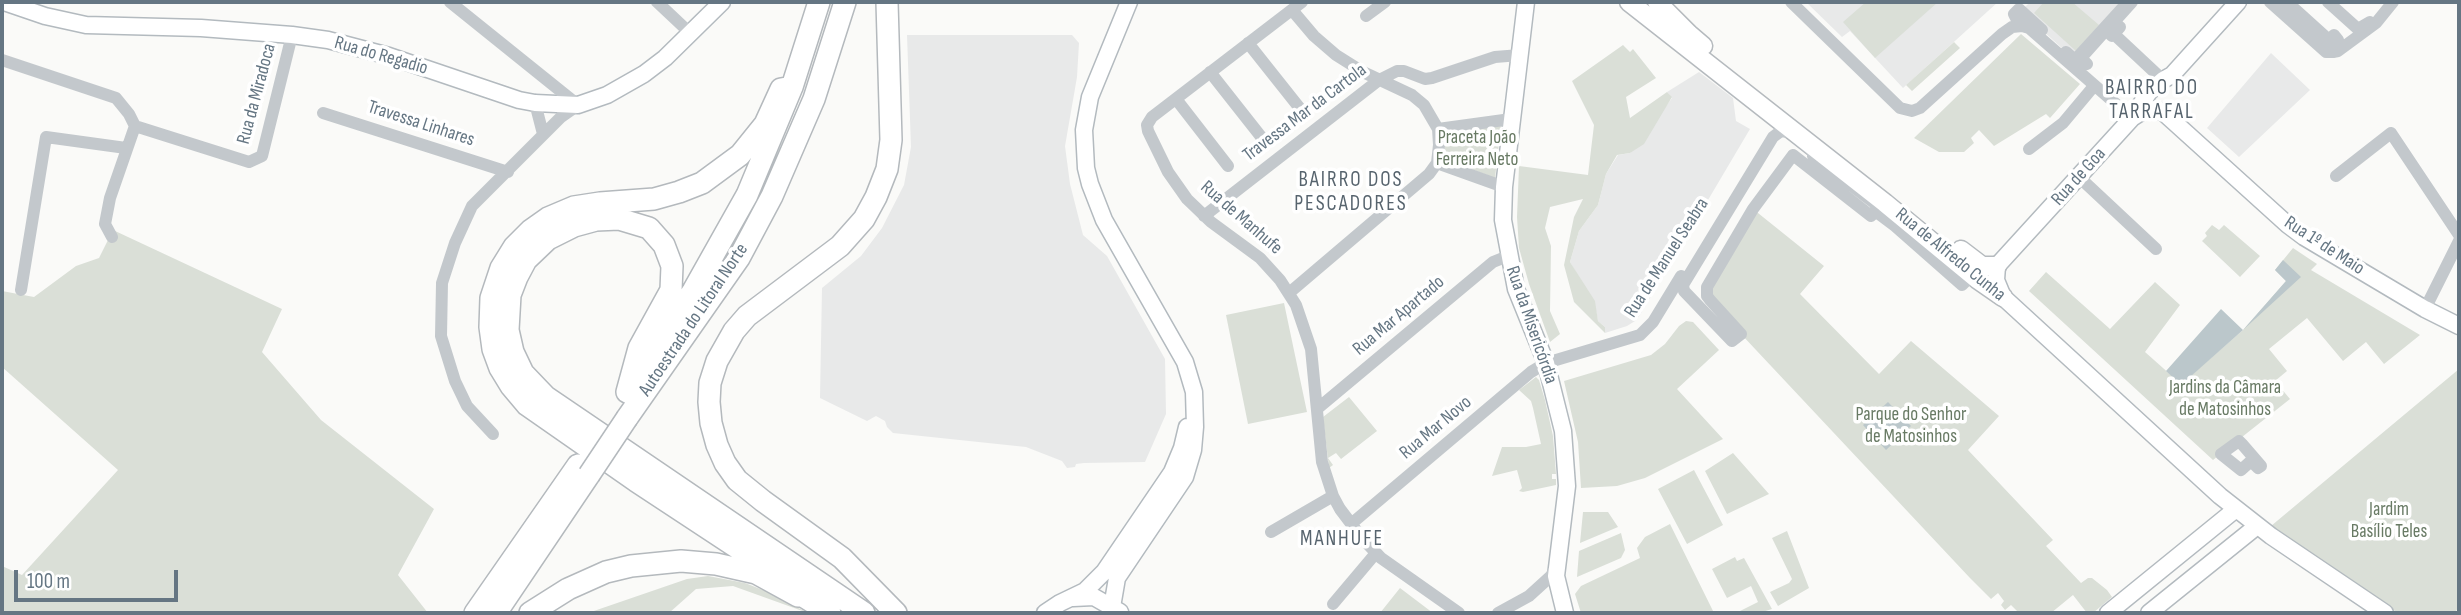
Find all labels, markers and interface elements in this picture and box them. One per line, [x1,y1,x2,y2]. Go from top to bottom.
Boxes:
street label: Rua do Regadio [332,32,430,80]
street label: Rua da Miradoca [233,41,281,147]
street label: Travessa Mar da Cartola [1239,59,1371,167]
district label: BAIRRO DO TARRAFAL [2106,76,2198,126]
street label: Travessa Linhares [365,96,477,152]
park label: Praceta João Ferreira Neto [1436,127,1518,171]
street label: Rua de Goa [2047,143,2111,211]
district label: BAIRRO DOS PESCADORES [1295,168,1407,218]
street label: Rua de Manhufe [1195,176,1287,260]
street label: Rua de Manuel Seabra [1620,194,1714,322]
street label: Rua de Alfredo Cunha [1890,204,2010,306]
street label: Rua 1º de Maio [2280,212,2368,280]
street label: Autoestrada do Litoral Norte [634,239,754,401]
street label: Rua da Misericórdia [1500,263,1562,387]
street label: Rua Mar Apartado [1349,271,1449,361]
park label: Jardins da Câmara de Matosinhos [2169,377,2281,421]
street label: Rua Mar Novo [1395,391,1477,465]
park label: Parque do Senhor de Matosinhos [1856,404,1966,448]
park label: Jardim Basílio Teles [2351,499,2427,543]
district label: MANHUFE [1301,527,1383,553]
scale bar [18,556,182,600]
text: 100 m [27,569,70,594]

